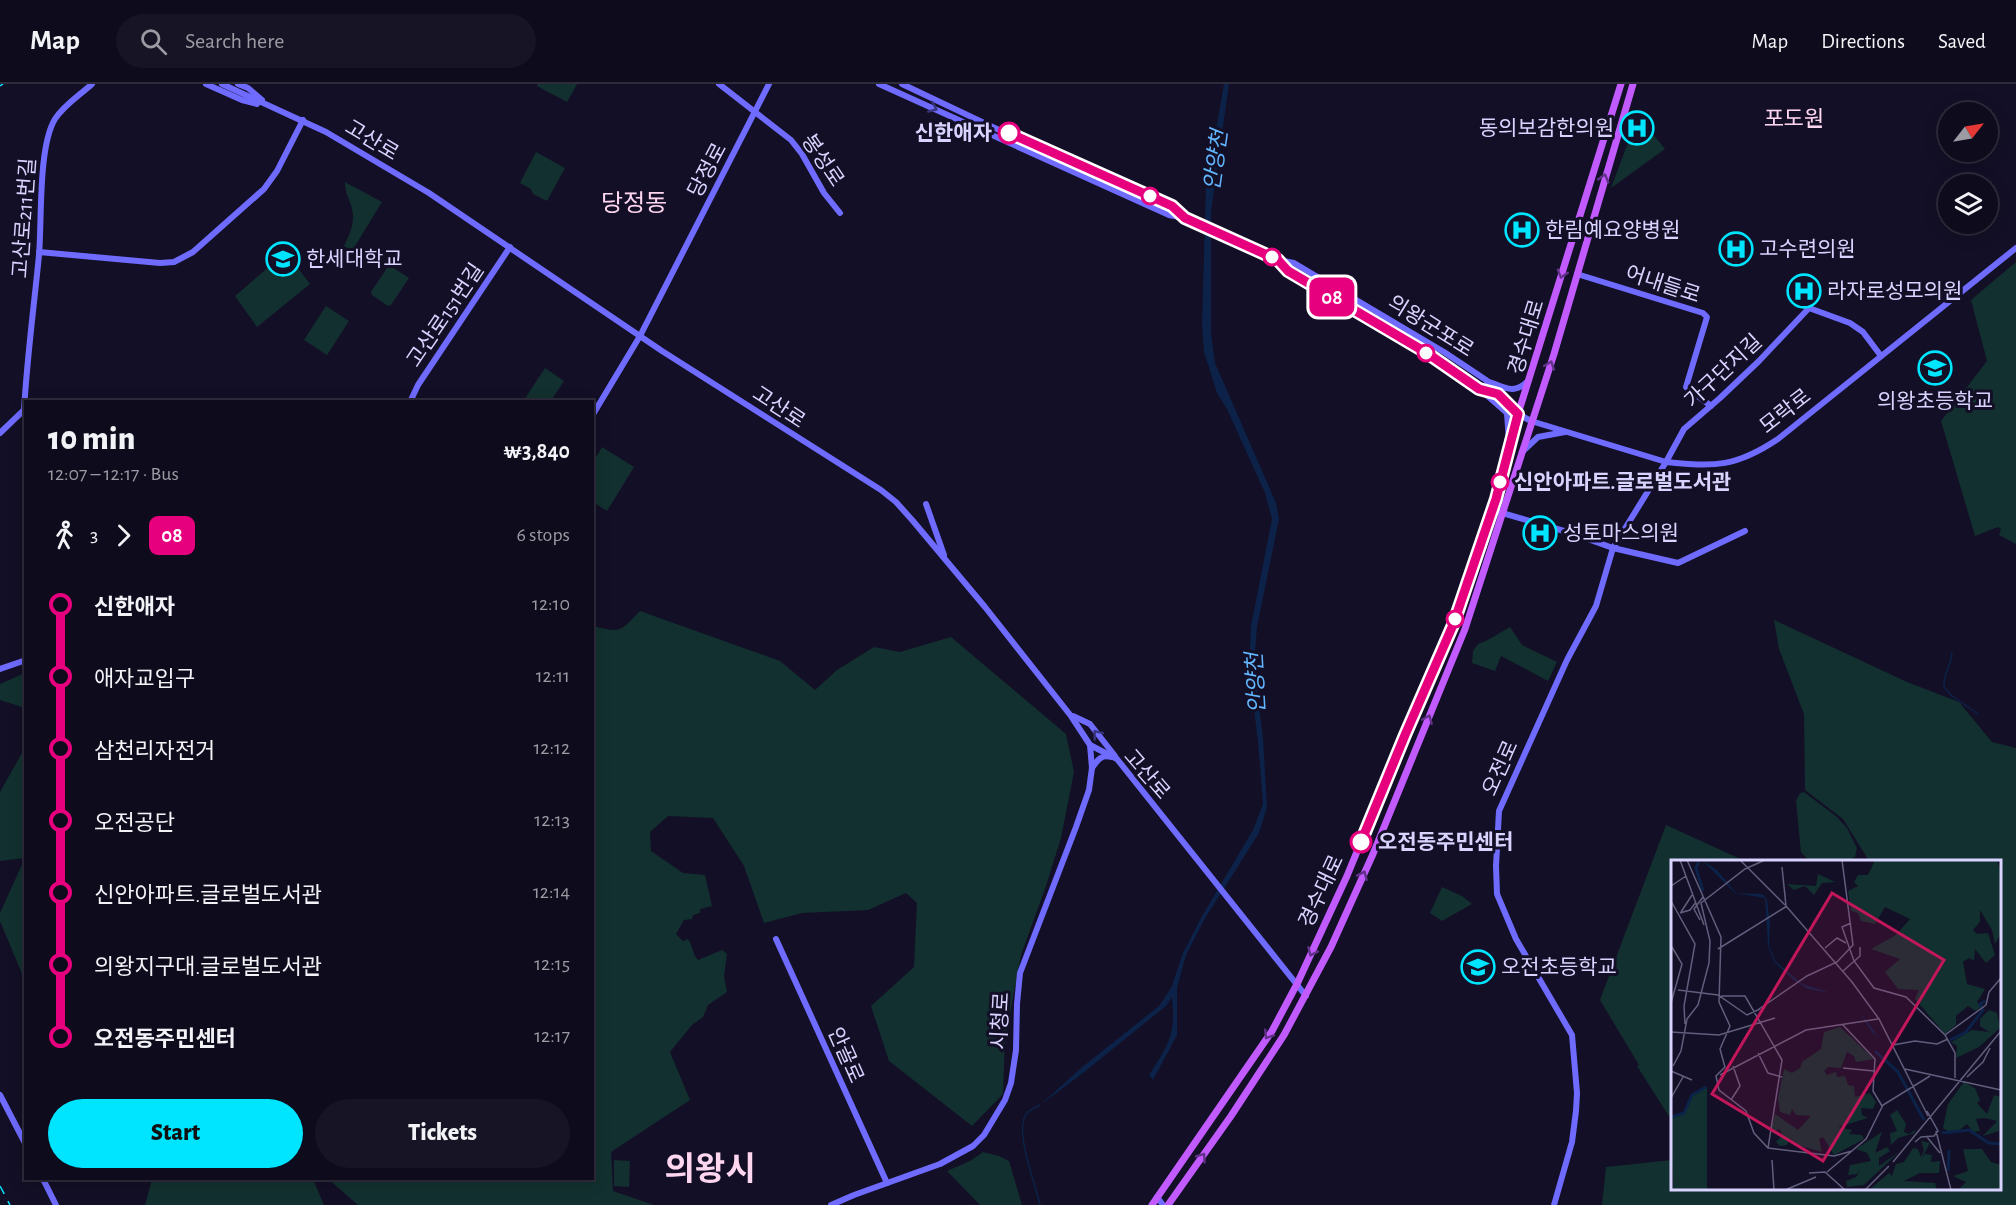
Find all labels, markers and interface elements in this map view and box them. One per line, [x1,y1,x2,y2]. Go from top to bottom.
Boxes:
search box [116,14,536,68]
icon: search [137,25,170,58]
text: Map [30,27,80,55]
text: Search here [185,30,284,52]
text: Map [1752,31,1788,52]
text: Directions [1821,31,1905,52]
text: Saved [1938,31,1986,52]
one-way arrow [926,101,937,113]
north arrow [1938,102,1998,162]
map controls [1938,102,1998,234]
district label: 포도원 [1764,107,1824,130]
hospital icon: 동의보감한의원 [1619,110,1655,146]
street label: 고산로 [341,116,403,164]
place label: 동의보감한의원 [1479,117,1614,139]
place label: 신한애자 [915,122,992,144]
marker: 신한애자 [998,122,1020,144]
water label: 안양천 [1200,126,1231,192]
street label: 봉성로 [798,130,848,190]
street label: 당정로 [684,139,730,201]
street label: 고산로211번길 [9,157,39,279]
one-way arrow [1597,173,1609,184]
button: layers [1938,174,1998,234]
unlabelled marker [1141,187,1159,205]
district label: 당정동 [601,191,667,216]
hospital icon: 한림예요양병원 [1504,212,1540,248]
place label: 한림예요양병원 [1545,219,1680,241]
hospital icon: 고수련의원 [1718,231,1754,267]
place label: 고수련의원 [1759,238,1856,260]
school or university icon: 한세대학교 [265,241,301,277]
place label: 한세대학교 [306,248,403,270]
unlabelled marker [1263,248,1281,266]
street label: 고산로151번길 [402,259,488,371]
street label: 어내들로 [1623,262,1703,306]
one-way arrow [1557,268,1570,279]
hospital icon: 라자로성모의원 [1786,273,1822,309]
line badge: 08 [1305,278,1359,316]
place label: 라자로성모의원 [1827,280,1962,302]
text: 08 [1321,287,1343,308]
street label: 의왕군포로 [1384,291,1478,361]
street label: 경수대로 [1504,297,1548,377]
street label: 가구단지길 [1680,330,1766,412]
unlabelled marker [1417,344,1435,362]
school or university icon: 의왕초등학교 [1917,350,1953,386]
one-way arrow [1542,361,1555,371]
street label: 고산로 [749,382,809,432]
street label: 모락로 [1755,384,1815,438]
place label: 의왕초등학교 [1877,390,1993,412]
text: 10 min [48,423,135,456]
text: ₩3,840 [503,440,570,462]
text: 12:07 – 12:17 · Bus [48,464,179,484]
place label: 신안아파트.글로벌도서관 [1514,471,1731,493]
marker: 신안아파트.글로벌도서관 [1491,473,1509,491]
hospital icon: 성토마스의원 [1522,515,1558,551]
icon: walk [48,519,81,552]
icon: forward [107,519,140,552]
place label: 성토마스의원 [1563,522,1679,544]
text: 3 [90,525,98,545]
text: 08 [161,525,183,546]
text: 6 stops [516,525,570,545]
text: 12:10 [532,594,570,614]
text: 신한애자 [94,596,175,618]
unlabelled marker [1446,610,1464,628]
water label: 안양천 [1242,649,1269,714]
text: 12:11 [536,666,570,686]
text: 애자교입구 [94,668,195,690]
one-way arrow [1421,714,1433,725]
one-way arrow [1094,730,1105,741]
street label: 오전로 [1478,737,1522,799]
text: 12:12 [533,738,570,758]
text: 삼천리자전거 [94,740,215,762]
street label: 고산로 [1120,745,1174,803]
text: 12:13 [534,810,570,830]
text: 오전공단 [94,812,175,834]
marker: 오전동주민센터 [1350,831,1372,853]
place label: 오전동주민센터 [1378,831,1513,853]
street label: 경수대로 [1295,851,1347,931]
inset map [1671,860,2001,1190]
one-way arrow [1356,870,1368,881]
text: 12:14 [533,882,570,902]
text: 신안아파트.글로벌도서관 [94,884,322,906]
one-way arrow [1307,946,1319,957]
school or university icon: 오전초등학교 [1460,949,1496,985]
text: 12:15 [534,954,570,974]
text: 의왕지구대.글로벌도서관 [94,956,322,978]
place label: 오전초등학교 [1501,956,1617,978]
street label: 시청로 [987,991,1013,1051]
street label: 안골로 [824,1024,868,1086]
text: 12:17 [534,1026,570,1046]
text: 오전동주민센터 [94,1028,236,1050]
one-way arrow [1264,1029,1276,1039]
button: Start [48,1099,303,1168]
button: Tickets [315,1099,570,1168]
district label: 의왕시 [664,1152,756,1187]
one-way arrow [1195,1153,1206,1164]

